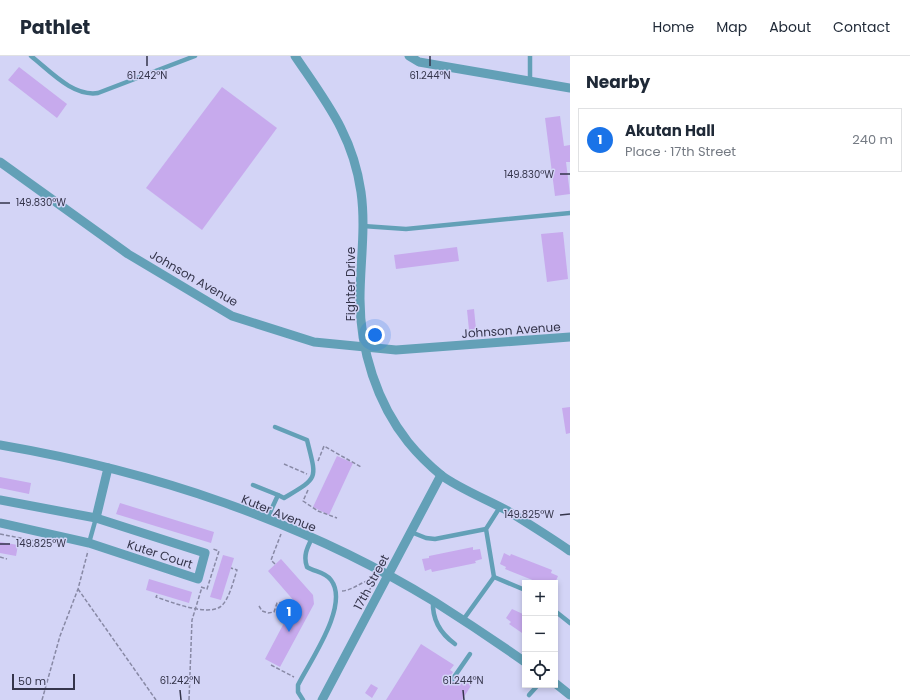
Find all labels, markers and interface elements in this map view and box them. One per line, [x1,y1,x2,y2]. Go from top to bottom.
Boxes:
text: Pathlet [20,14,90,41]
text: Home [652,17,694,37]
text: Map [716,17,747,37]
text: About [769,17,811,37]
text: Contact [833,17,890,37]
text: 61.242°N [127,68,167,83]
text: 61.244°N [409,68,451,83]
text: Nearby [586,70,650,94]
text: Akutan Hall [625,120,715,141]
text: 1 [598,130,602,149]
text: 240 m [852,130,893,149]
text: Place · 17th Street [625,142,736,161]
text: 149.830°W [504,167,554,182]
text: 149.830°W [16,195,66,210]
street label: Johnson Avenue [147,246,241,310]
street label: Fighter Drive [342,247,359,321]
street label: Johnson Avenue [461,318,561,342]
your location [365,325,385,345]
street label: Kuter Avenue [239,490,319,536]
text: 149.825°W [504,507,554,522]
street label: Kuter Court [125,535,195,573]
text: 149.825°W [16,536,66,551]
street label: 17th Street [349,551,393,613]
map controls [522,580,558,688]
button: + [522,580,558,616]
pin: 1 [276,599,302,632]
button: − [522,616,558,652]
button: locate [522,652,558,688]
scale bar [12,672,75,691]
text: 50 m [18,673,46,689]
text: 61.242°N [160,673,200,688]
text: 61.244°N [442,673,484,688]

